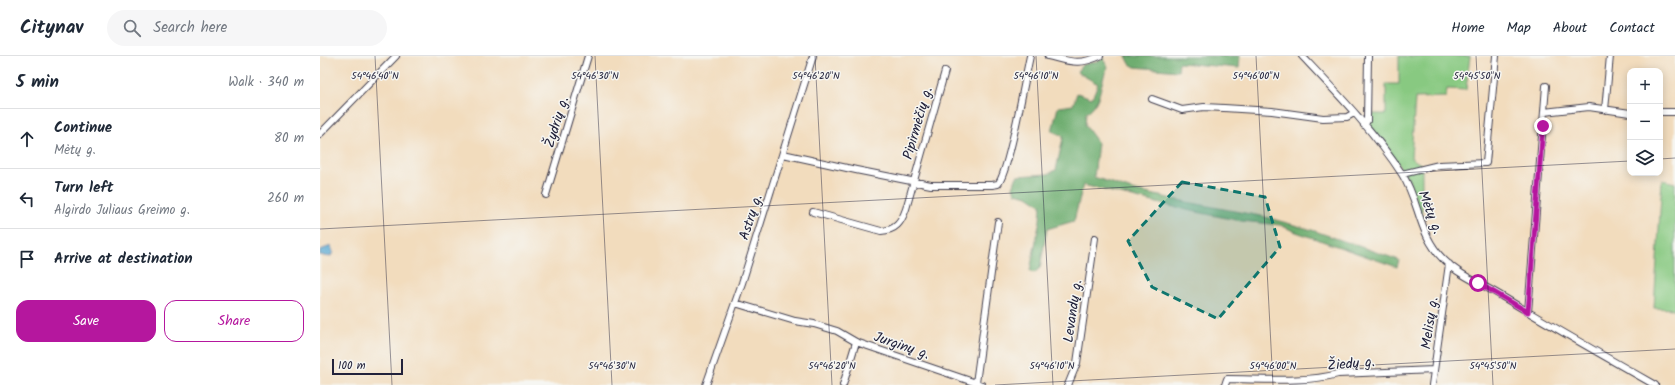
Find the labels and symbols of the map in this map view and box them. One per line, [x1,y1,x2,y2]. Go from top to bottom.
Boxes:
text: 54°46'40"N [351,68,399,84]
text: 54°46'30"N [571,68,619,84]
text: 54°46'20"N [792,68,840,84]
text: 54°46'10"N [1013,68,1059,84]
text: 54°46'00"N [1233,68,1280,84]
text: 54°45'50"N [1453,68,1501,84]
street label: Pipirmėčių g. [897,84,939,162]
street label: Žydrių g. [539,94,575,151]
route end [1534,117,1552,135]
street label: Mėtų g. [1412,187,1448,237]
street label: Astrų g. [733,192,769,243]
route start [1469,274,1487,292]
street label: Levandų g. [1058,278,1088,344]
street label: Melisų g. [1415,296,1445,351]
street label: Jurginų g. [871,326,933,366]
street label: Žiedų g. [1326,351,1376,377]
scale bar [332,357,403,376]
text: 54°46'30"N [588,358,636,374]
text: 54°46'20"N [808,358,856,374]
text: 54°46'10"N [1029,358,1075,374]
text: 54°46'00"N [1250,358,1297,374]
text: 54°45'50"N [1469,358,1517,374]

